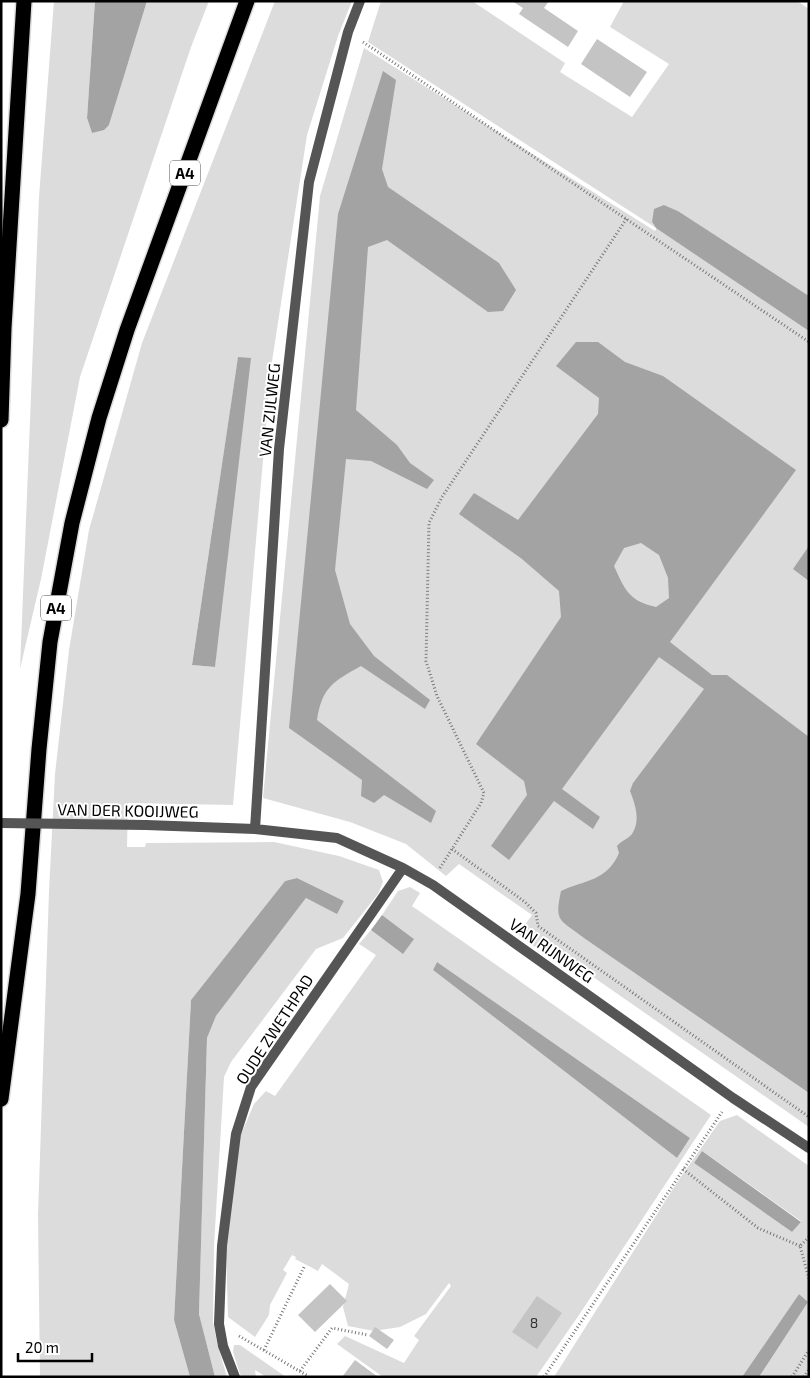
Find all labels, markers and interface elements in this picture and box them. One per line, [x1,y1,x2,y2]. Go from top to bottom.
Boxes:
road number: A4 [170,160,200,186]
street label: VAN ZIJLWEG [255,362,283,458]
road number: A4 [41,596,71,620]
street label: VAN DER KOOIJWEG [57,799,199,821]
street label: VAN RIJNWEG [506,914,598,986]
street label: OUDE ZWETHPAD [231,971,317,1087]
house number: 8 [530,1314,538,1331]
scale bar [18,1330,91,1362]
text: 20 m [25,1338,59,1356]

